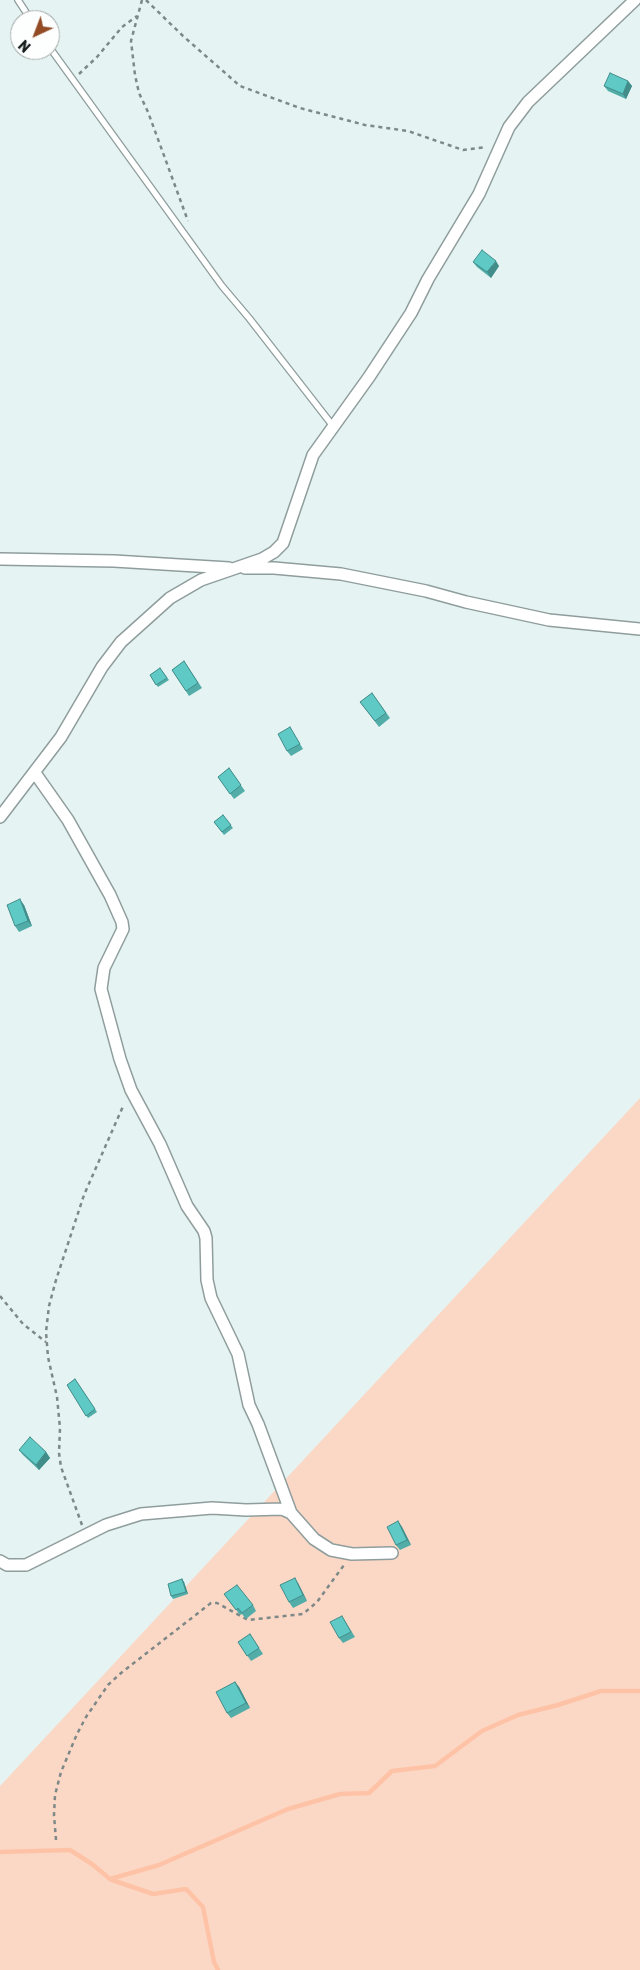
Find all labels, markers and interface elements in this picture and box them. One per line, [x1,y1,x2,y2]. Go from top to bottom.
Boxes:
north arrow [10,10,60,60]
text: N [16,36,35,55]

